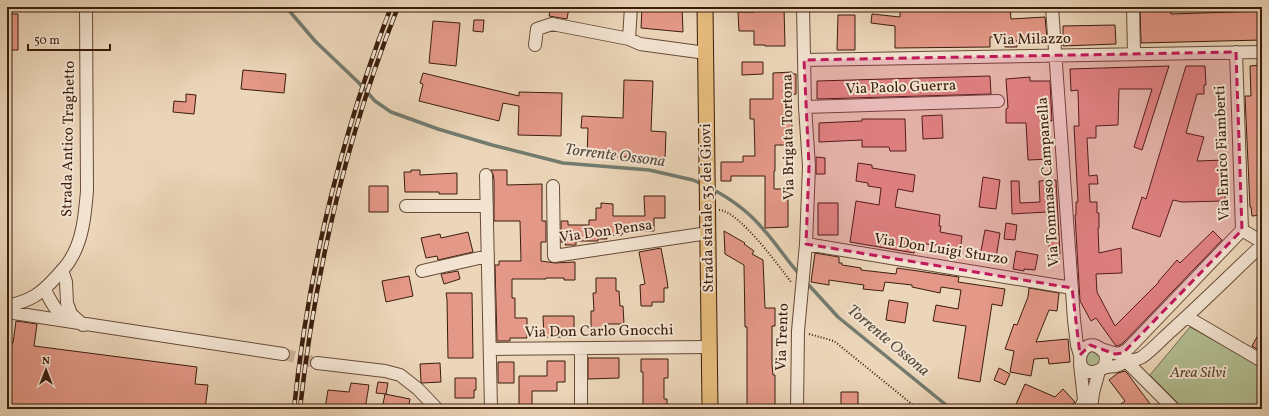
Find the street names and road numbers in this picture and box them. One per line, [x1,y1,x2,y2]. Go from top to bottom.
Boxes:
street label: Via Milazzo [993,29,1071,51]
street label: Strada Antico Traghetto [57,61,81,217]
street label: Via Brigata Tortona [777,74,801,200]
street label: Via Paolo Guerra [845,76,957,100]
street label: Via Enrico Fiamberti [1210,85,1236,221]
street label: Via Tommaso Campanella [1033,96,1065,268]
street label: Strada statale 35 dei Giovi [696,123,720,293]
street label: Via Don Pensa [558,215,654,249]
street label: Via Don Luigi Sturzo [872,229,1010,271]
street label: Via Trento [771,303,795,371]
street label: Via Don Carlo Gnocchi [524,320,674,344]

